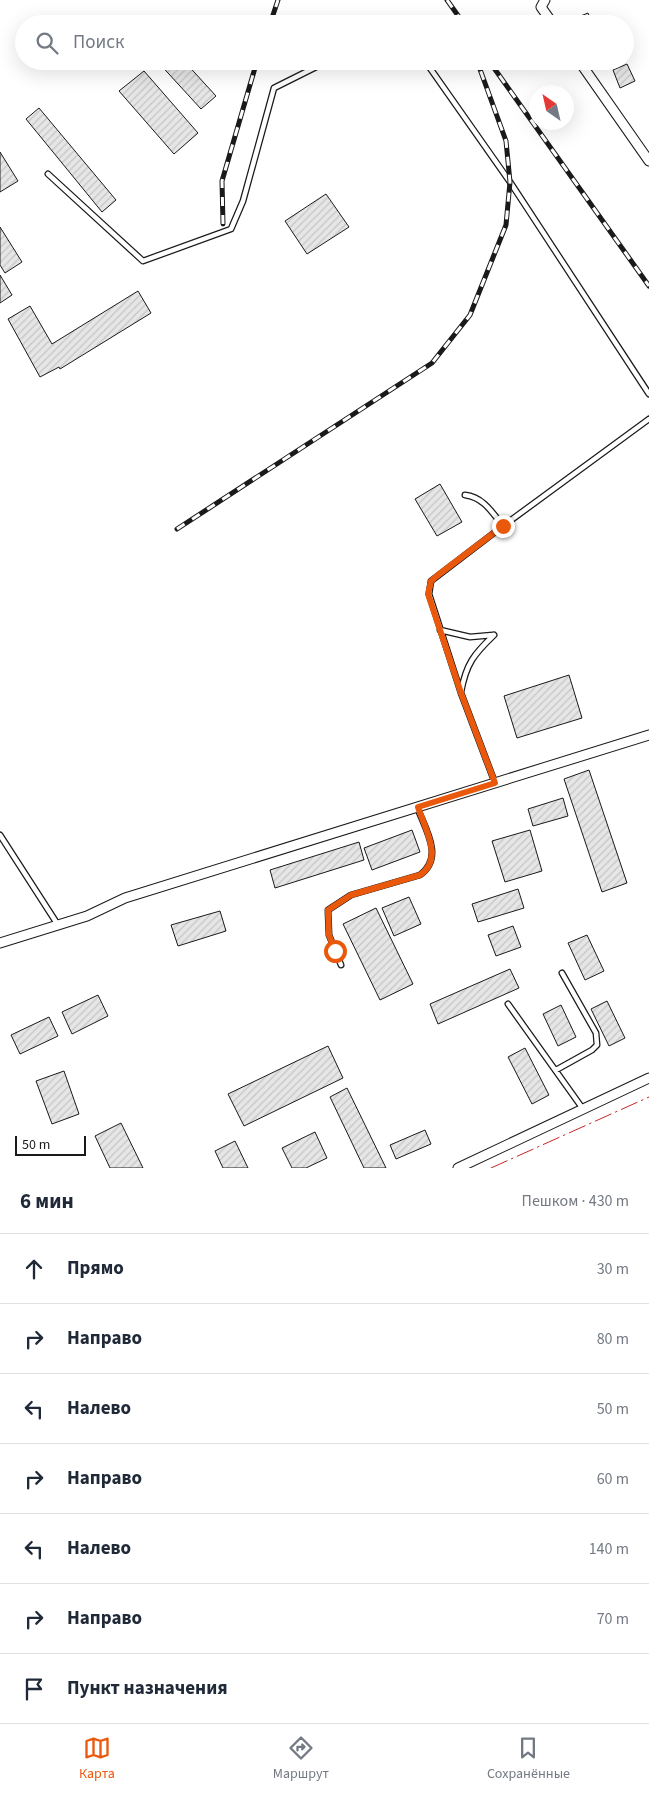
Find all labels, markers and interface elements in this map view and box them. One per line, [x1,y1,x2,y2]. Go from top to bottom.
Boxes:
search box [15,15,634,70]
icon: search [33,29,61,57]
text: Поиск [73,29,124,56]
north arrow [529,85,574,130]
route end [492,515,515,538]
route start [324,940,347,963]
scale bar [15,1133,86,1156]
text: 50 m [22,1135,50,1155]
text: 6 мин [20,1186,74,1216]
text: Пешком · 430 m [522,1190,629,1212]
icon: ahead [20,1255,48,1283]
text: Прямо [67,1255,124,1282]
text: 30 m [597,1258,629,1280]
icon: right [20,1325,48,1353]
text: Направо [67,1325,142,1352]
text: 80 m [597,1328,629,1350]
icon: left [20,1395,48,1423]
text: Налево [67,1395,131,1422]
text: 50 m [597,1398,629,1420]
icon: right [20,1465,48,1493]
text: Направо [67,1465,142,1492]
text: 60 m [597,1468,629,1490]
icon: left [20,1535,48,1563]
text: Налево [67,1535,131,1562]
text: 140 m [589,1538,629,1560]
icon: right [20,1605,48,1633]
text: Направо [67,1605,142,1632]
text: 70 m [597,1608,629,1630]
icon: arrive [20,1675,48,1703]
text: Пункт назначения [67,1675,228,1702]
tab: Карта [79,1734,115,1784]
tab: Маршрут [273,1734,329,1784]
tab: Сохранённые [487,1734,570,1784]

